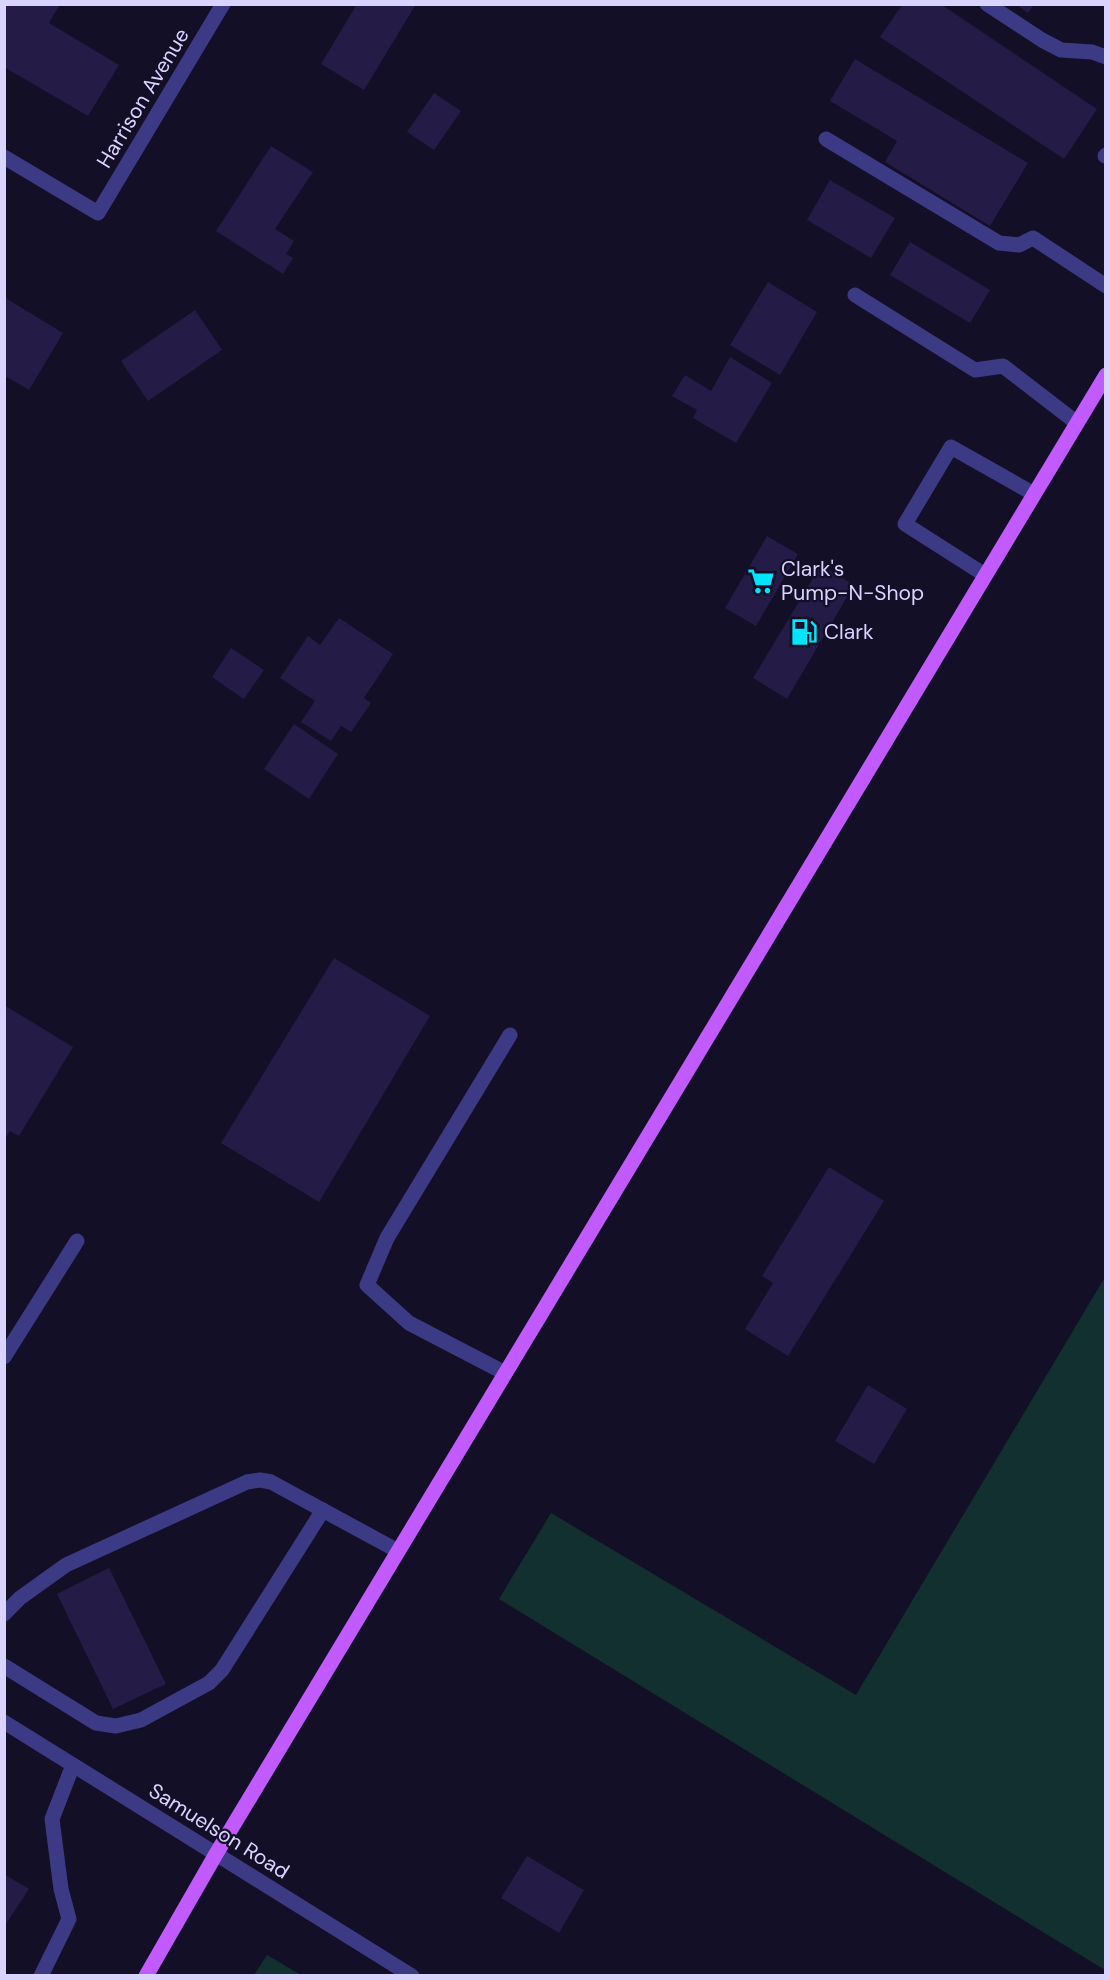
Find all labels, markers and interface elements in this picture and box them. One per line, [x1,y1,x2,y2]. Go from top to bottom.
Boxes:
street label: Harrison Avenue [90,23,196,173]
place label: Clark's Pump-N-Shop [781,555,924,607]
supermarket icon: Clark's Pump-N-Shop [746,566,776,596]
fuel station icon: Clark [789,617,819,647]
place label: Clark [824,618,874,646]
street label: Samuelson Road [144,1777,294,1885]

